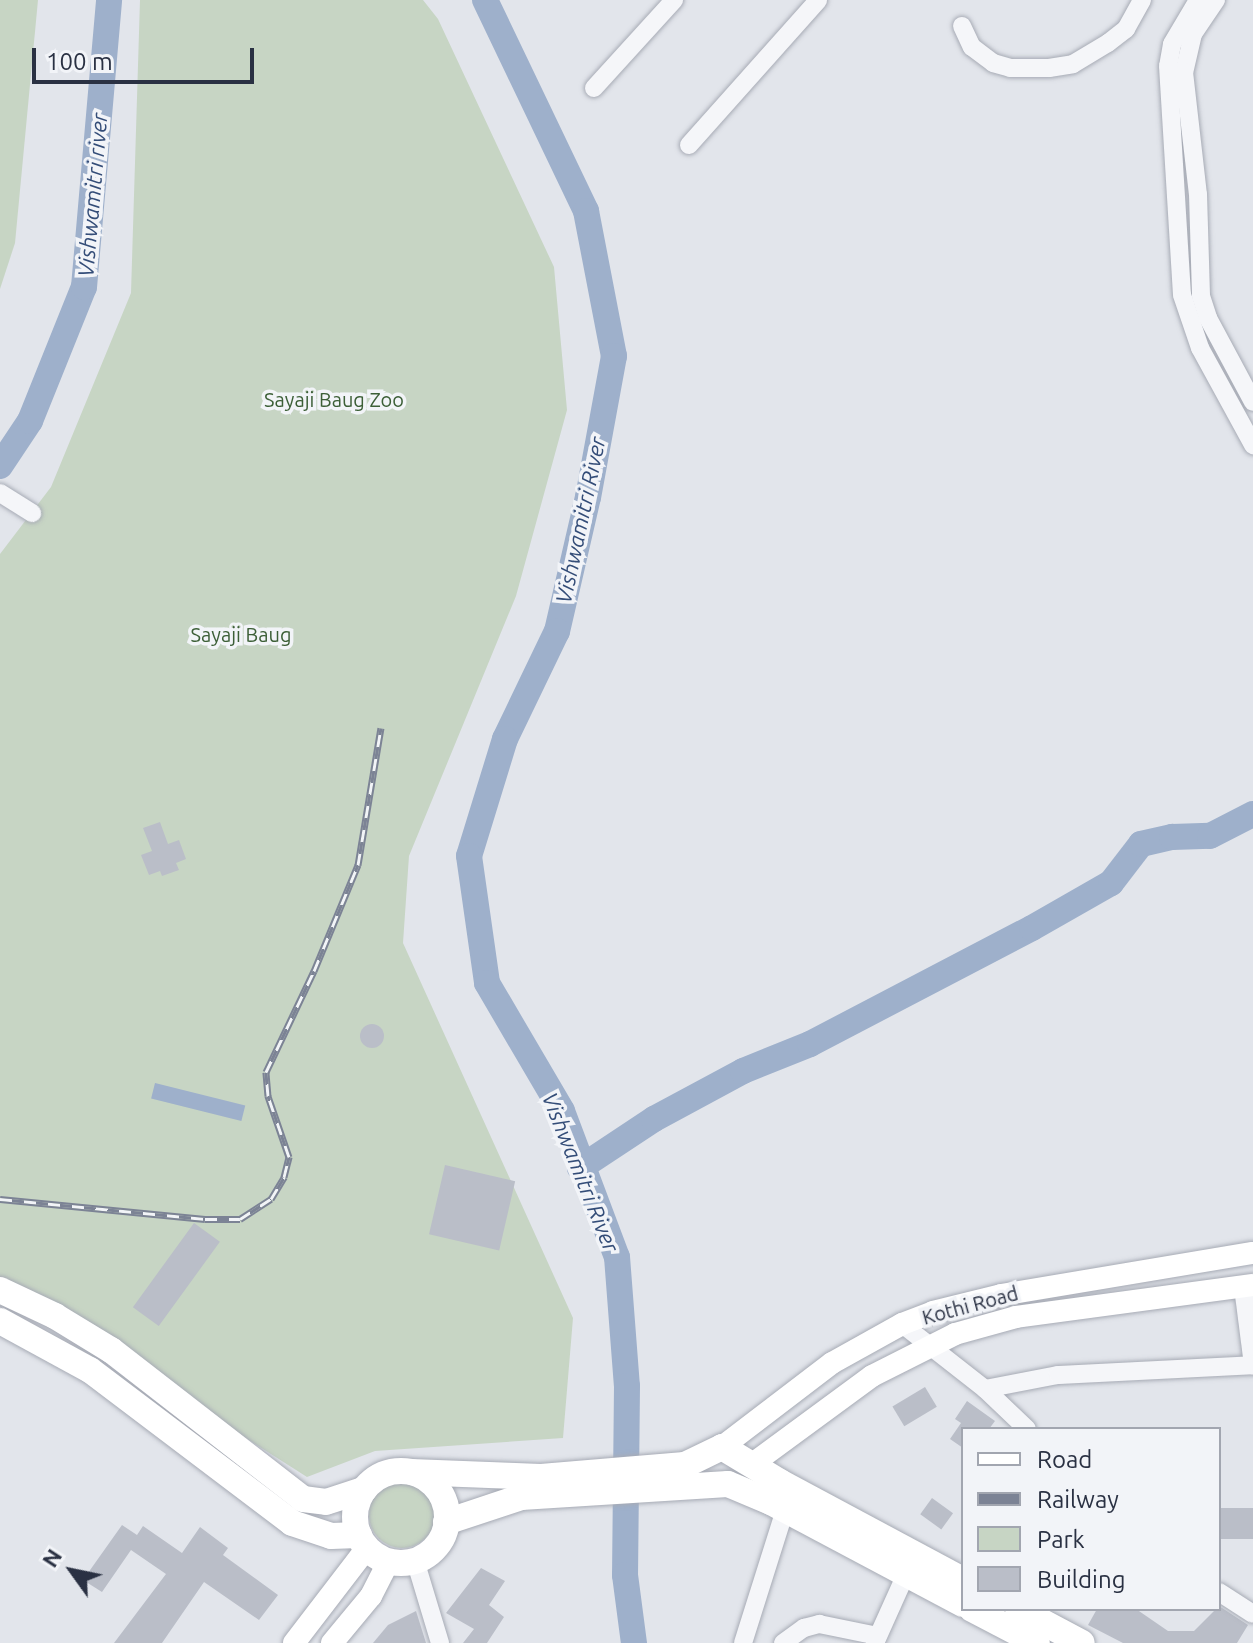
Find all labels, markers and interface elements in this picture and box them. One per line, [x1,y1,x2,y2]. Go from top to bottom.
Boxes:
scale bar [36,32,258,82]
text: 100 m [46,48,113,75]
water label: Vishwamitri river [72,112,112,278]
park label: Sayaji Baug Zoo [264,387,404,411]
water label: Vishwamitri River [549,434,611,606]
park label: Sayaji Baug [191,622,291,646]
water label: Vishwamitri River [537,1088,625,1256]
street label: Kothi Road [919,1281,1021,1329]
legend [961,1427,1221,1611]
text: Road [1037,1446,1092,1473]
text: Railway [1037,1486,1119,1513]
text: Park [1037,1526,1085,1553]
north arrow [32,1531,112,1611]
text: N [36,1544,66,1571]
text: Building [1037,1566,1125,1593]

